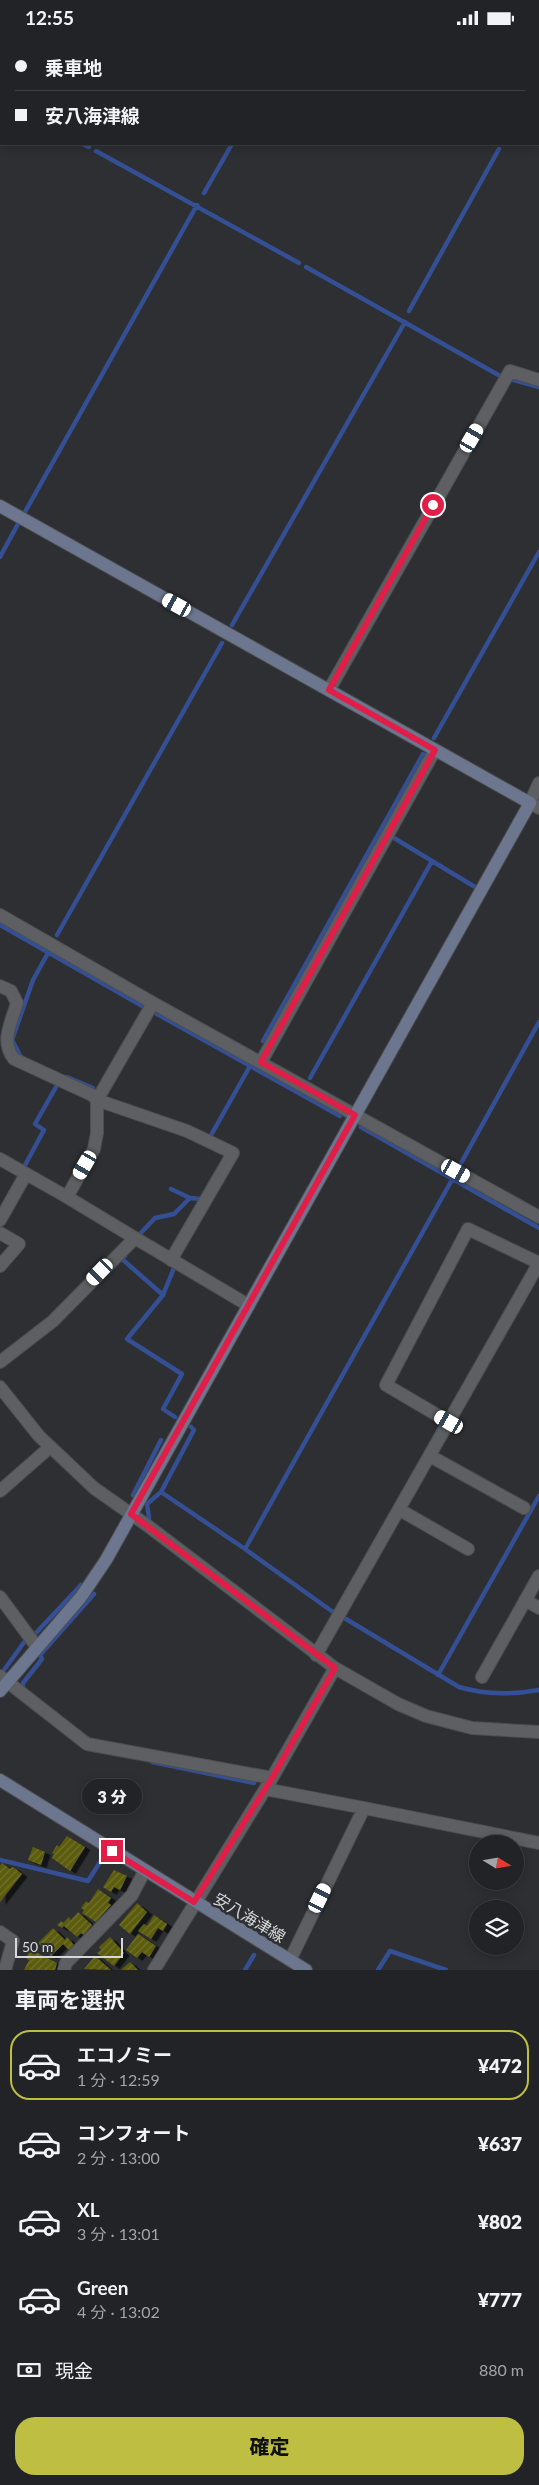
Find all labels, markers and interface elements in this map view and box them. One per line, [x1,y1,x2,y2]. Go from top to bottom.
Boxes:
text: 12:55 [25,6,74,29]
text: 乗車地 [45,56,102,79]
text: 安八海津線 [45,104,140,127]
car [458,421,485,455]
route start [422,494,444,516]
car [160,591,193,619]
car [71,1148,98,1182]
car [439,1157,472,1185]
car [84,1256,115,1288]
car [432,1408,465,1436]
callout: 3 分 [82,1779,142,1813]
text: 3 分 [98,1787,126,1806]
north arrow [469,1835,524,1890]
map controls [469,1835,524,1955]
route end [101,1840,123,1862]
car [306,1881,333,1915]
street label: 安八海津線 [211,1888,289,1946]
button: layers [469,1900,524,1955]
scale bar [15,1935,122,1958]
text: 50 m [22,1938,53,1955]
text: 車両を選択 [15,1986,125,2013]
icon: car [17,2043,62,2088]
text: エコノミー [77,2043,172,2066]
text: ¥472 [478,2054,522,2077]
text: 1 分 · 12:59 [77,2070,160,2089]
icon: car [17,2121,62,2166]
text: コンフォート [77,2121,190,2144]
text: ¥637 [478,2132,522,2155]
text: 2 分 · 13:00 [77,2148,160,2167]
text: XL [77,2198,100,2221]
icon: car [17,2199,62,2244]
text: ¥802 [478,2210,522,2233]
text: 3 分 · 13:01 [77,2224,160,2243]
text: Green [77,2276,128,2299]
icon: car [17,2277,62,2322]
text: ¥777 [478,2288,522,2311]
text: 4 分 · 13:02 [77,2302,160,2321]
icon: cash [15,2356,43,2384]
text: 現金 [55,2359,93,2382]
text: 880 m [479,2360,524,2379]
button: 確定 [15,2417,524,2475]

